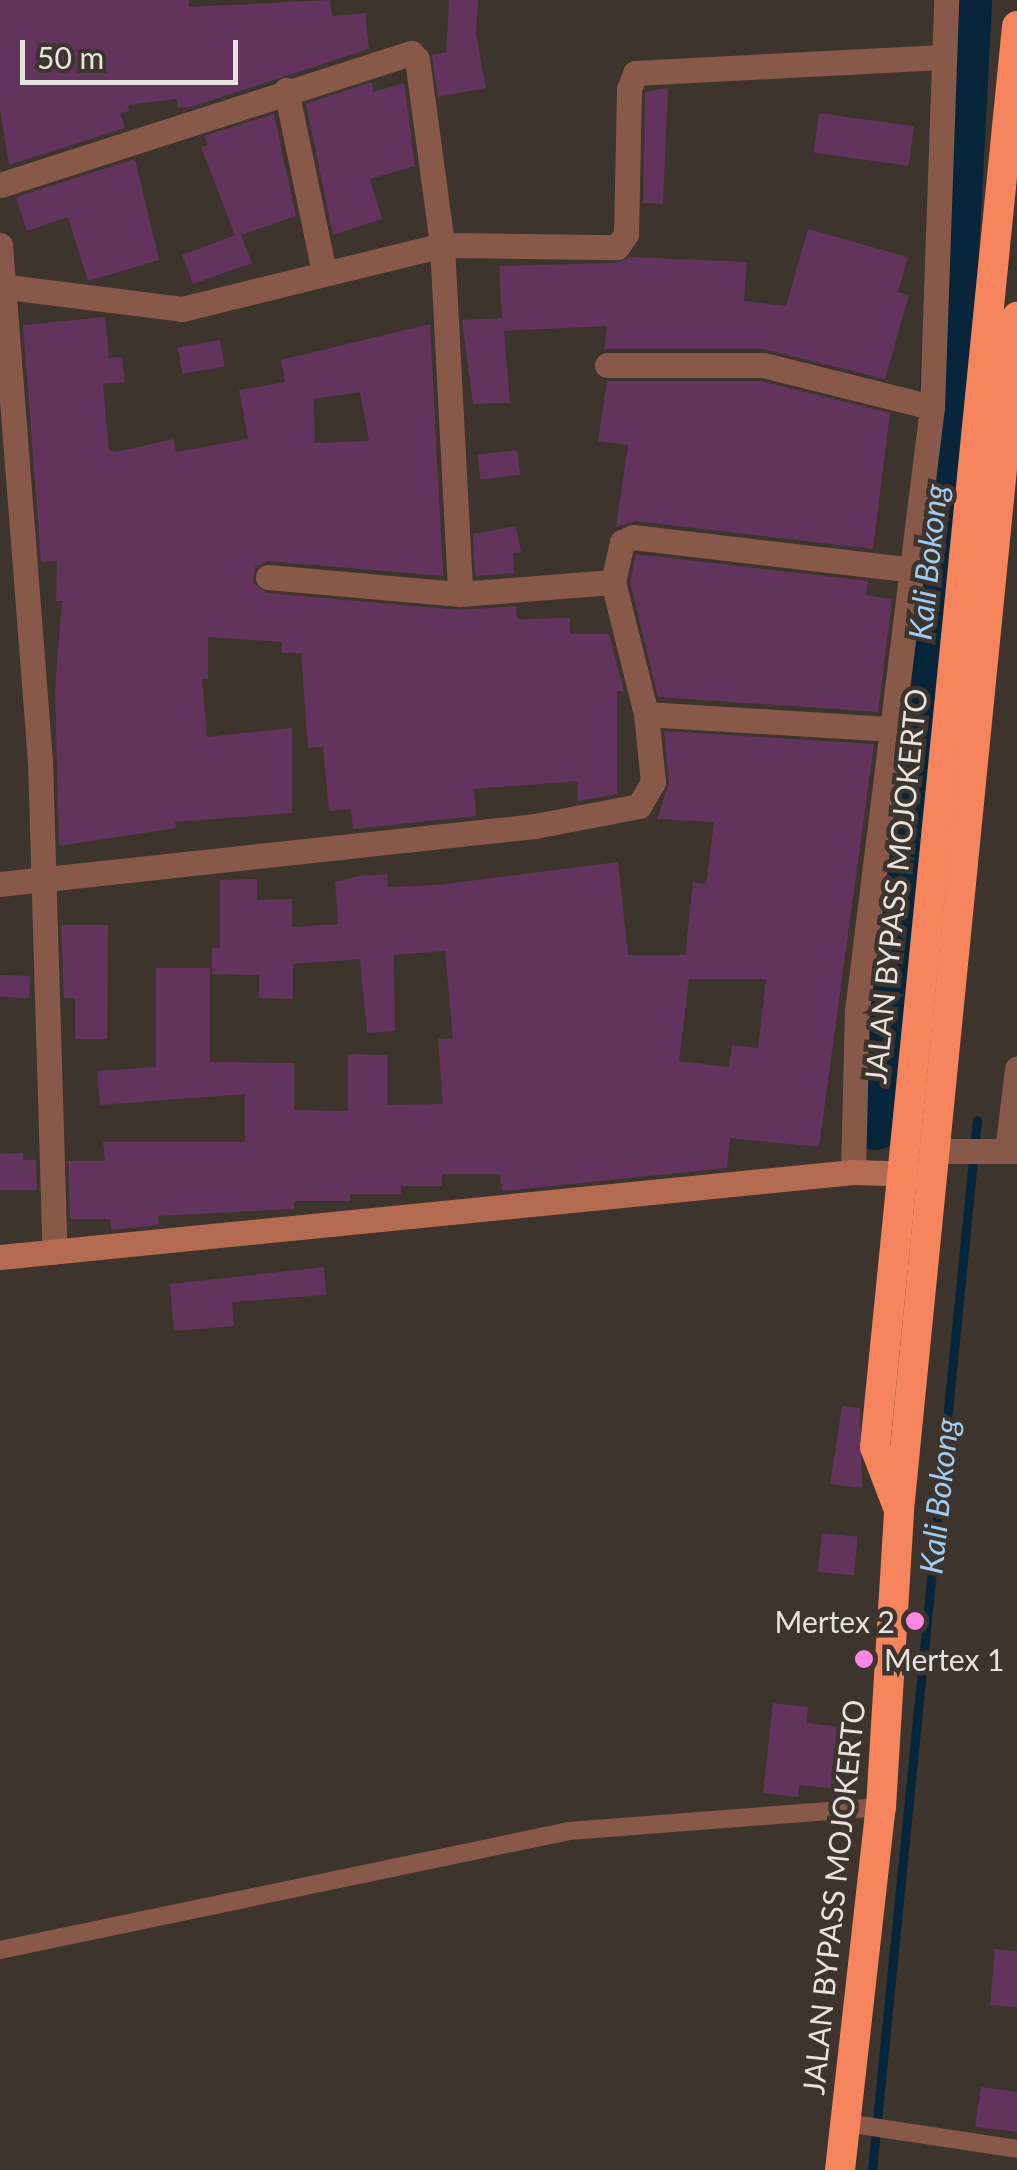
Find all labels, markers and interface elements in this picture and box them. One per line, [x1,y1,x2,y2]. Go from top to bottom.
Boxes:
scale bar [25,20,242,82]
text: 50 m [37,39,104,75]
water label: Kali Bokong [901,482,955,642]
street label: JALAN BYPASS MOJOKERTO [856,687,934,1085]
water label: Kali Bokong [912,1416,966,1576]
place label: Mertex 2 [775,1603,895,1639]
marker: Mertex 2 [904,1610,926,1632]
place label: Mertex 1 [884,1641,1004,1677]
marker: Mertex 1 [853,1648,875,1670]
street label: JALAN BYPASS MOJOKERTO [794,1698,872,2096]

